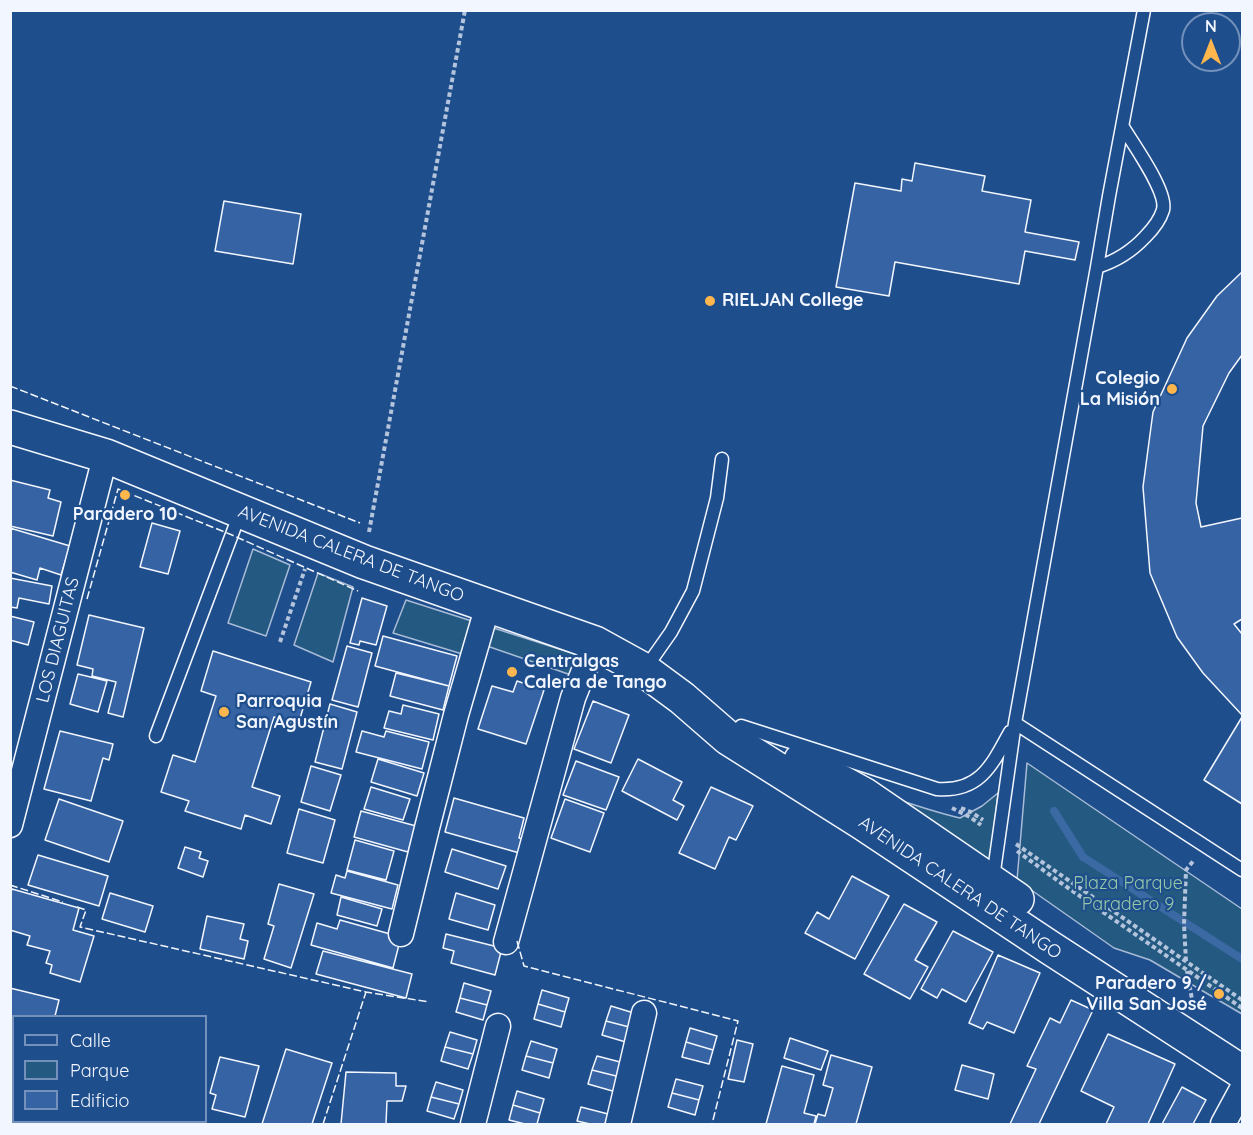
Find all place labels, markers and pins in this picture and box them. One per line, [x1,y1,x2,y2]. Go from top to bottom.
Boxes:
place label: RIELJAN College [722,290,863,312]
marker: RIELJAN College [703,294,717,308]
place label: Colegio La Misión [1080,368,1160,410]
marker: Colegio La Misión [1165,382,1179,396]
marker: Paradero 10 [118,488,132,502]
place label: Paradero 10 [73,504,177,526]
place label: Centralgas Calera de Tango [524,651,667,694]
marker: Centralgas Calera de Tango [505,665,519,679]
place label: Parroquia San Agustín [236,691,338,734]
marker: Parroquia San Agustín [217,705,231,719]
place label: Paradero 9 / Villa San José [1086,973,1207,1016]
marker: Paradero 9 / Villa San José [1212,987,1226,1001]

